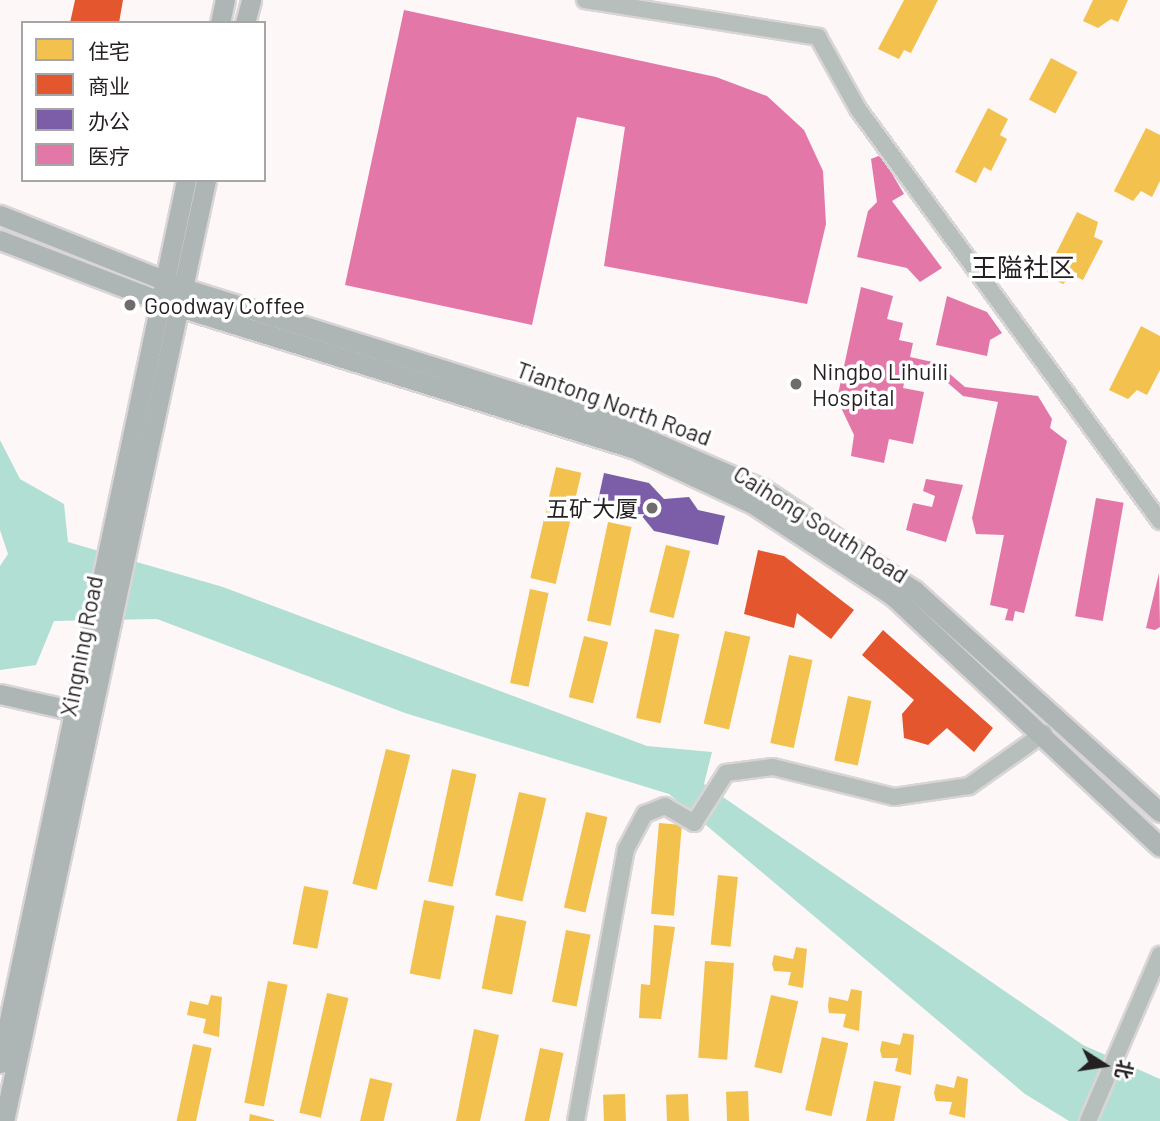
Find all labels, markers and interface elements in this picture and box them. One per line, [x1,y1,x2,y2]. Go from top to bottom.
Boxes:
legend [21,21,266,182]
text: 住宅 [88,38,130,63]
text: 商业 [88,73,130,98]
text: 办公 [88,108,130,133]
text: 医疗 [88,143,130,168]
district label: 王隘社区 [971,251,1075,283]
place label: Goodway Coffee [144,291,305,319]
marker: Goodway Coffee [122,297,138,313]
street label: Tiantong North Road [513,355,715,451]
place label: Ningbo Lihuili Hospital [812,357,948,411]
marker: Ningbo Lihuili Hospital [786,374,806,394]
street label: Caihong South Road [729,459,913,589]
place label: 五矿大厦 [546,494,638,522]
marker: 五矿大厦 [644,500,660,516]
street label: Xingning Road [54,573,108,719]
north arrow [1069,1030,1139,1100]
text: 北 [1112,1058,1138,1081]

